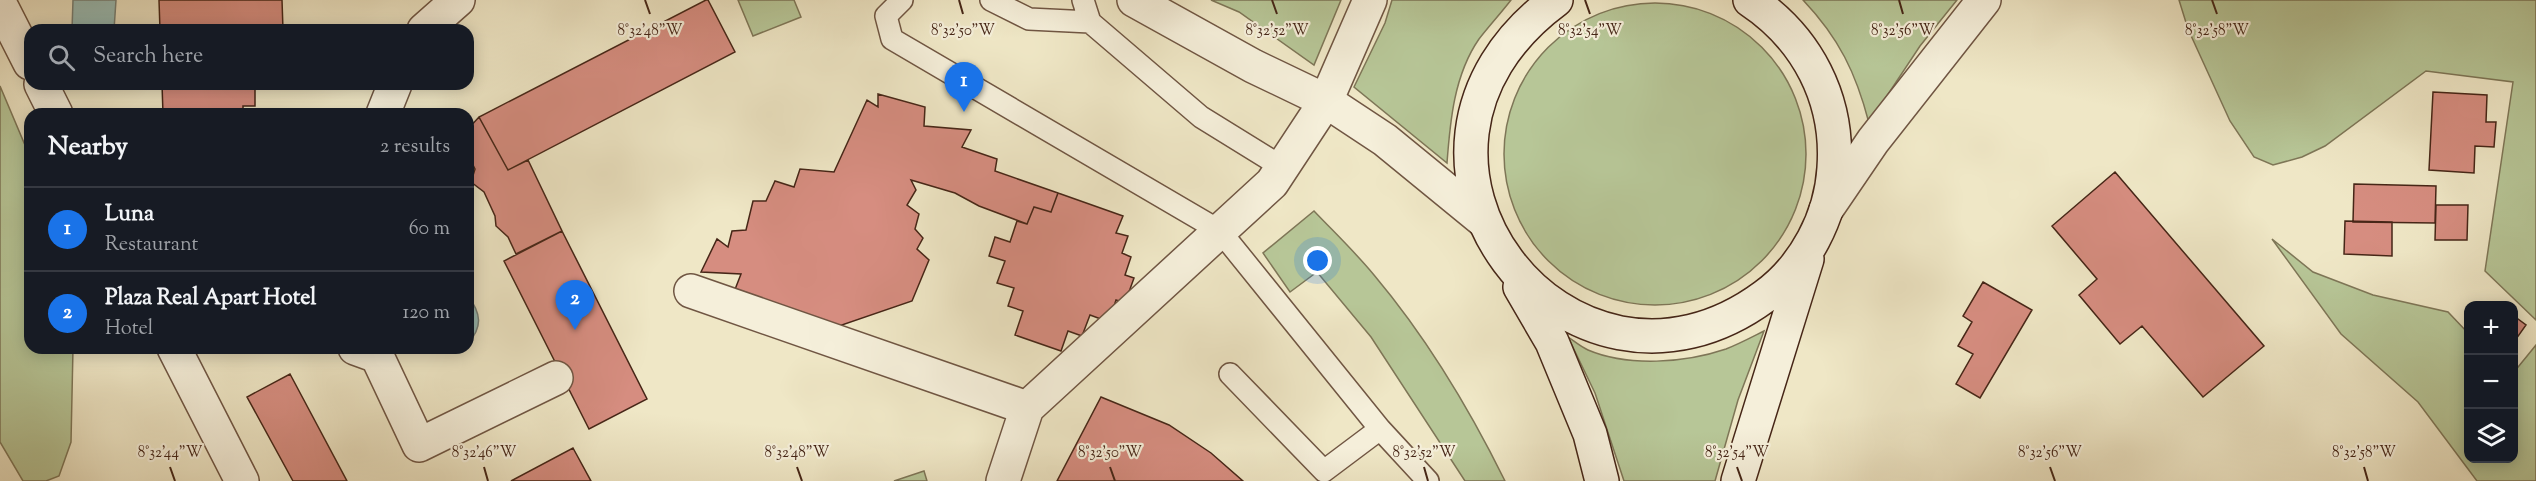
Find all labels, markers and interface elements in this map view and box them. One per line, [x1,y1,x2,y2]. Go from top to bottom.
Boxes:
text: 8°32'48"W [618,21,683,42]
text: 8°32'50"W [931,21,995,42]
text: 8°32'52"W [1245,21,1309,42]
text: 8°32'54"W [1558,21,1622,42]
text: 8°32'56"W [1871,21,1935,42]
text: 8°32'58"W [2185,21,2249,42]
search box [24,24,474,90]
icon: search [45,41,78,74]
text: Search here [93,41,203,73]
pin: 1 [944,63,984,112]
text: Nearby [48,129,128,166]
text: 2 results [380,133,450,162]
text: Luna [105,199,154,231]
text: 1 [64,215,71,244]
text: 60 m [409,215,450,244]
text: Restaurant [105,231,198,260]
your location [1303,246,1332,275]
pin: 2 [556,280,594,330]
text: Plaza Real Apart Hotel [105,283,317,315]
text: 2 [63,299,72,328]
text: 120 m [402,299,450,328]
map controls [2464,301,2518,463]
button: + [2464,301,2518,355]
text: Hotel [105,315,153,344]
button: − [2464,355,2518,409]
button: layers [2464,409,2518,463]
text: 8°32'44"W [138,443,203,464]
text: 8°32'46"W [452,443,517,464]
text: 8°32'48"W [765,443,830,464]
text: 8°32'50"W [1078,443,1142,464]
text: 8°32'52"W [1392,443,1456,464]
text: 8°32'54"W [1705,443,1769,464]
text: 8°32'56"W [2018,443,2082,464]
text: 8°32'58"W [2332,443,2396,464]

